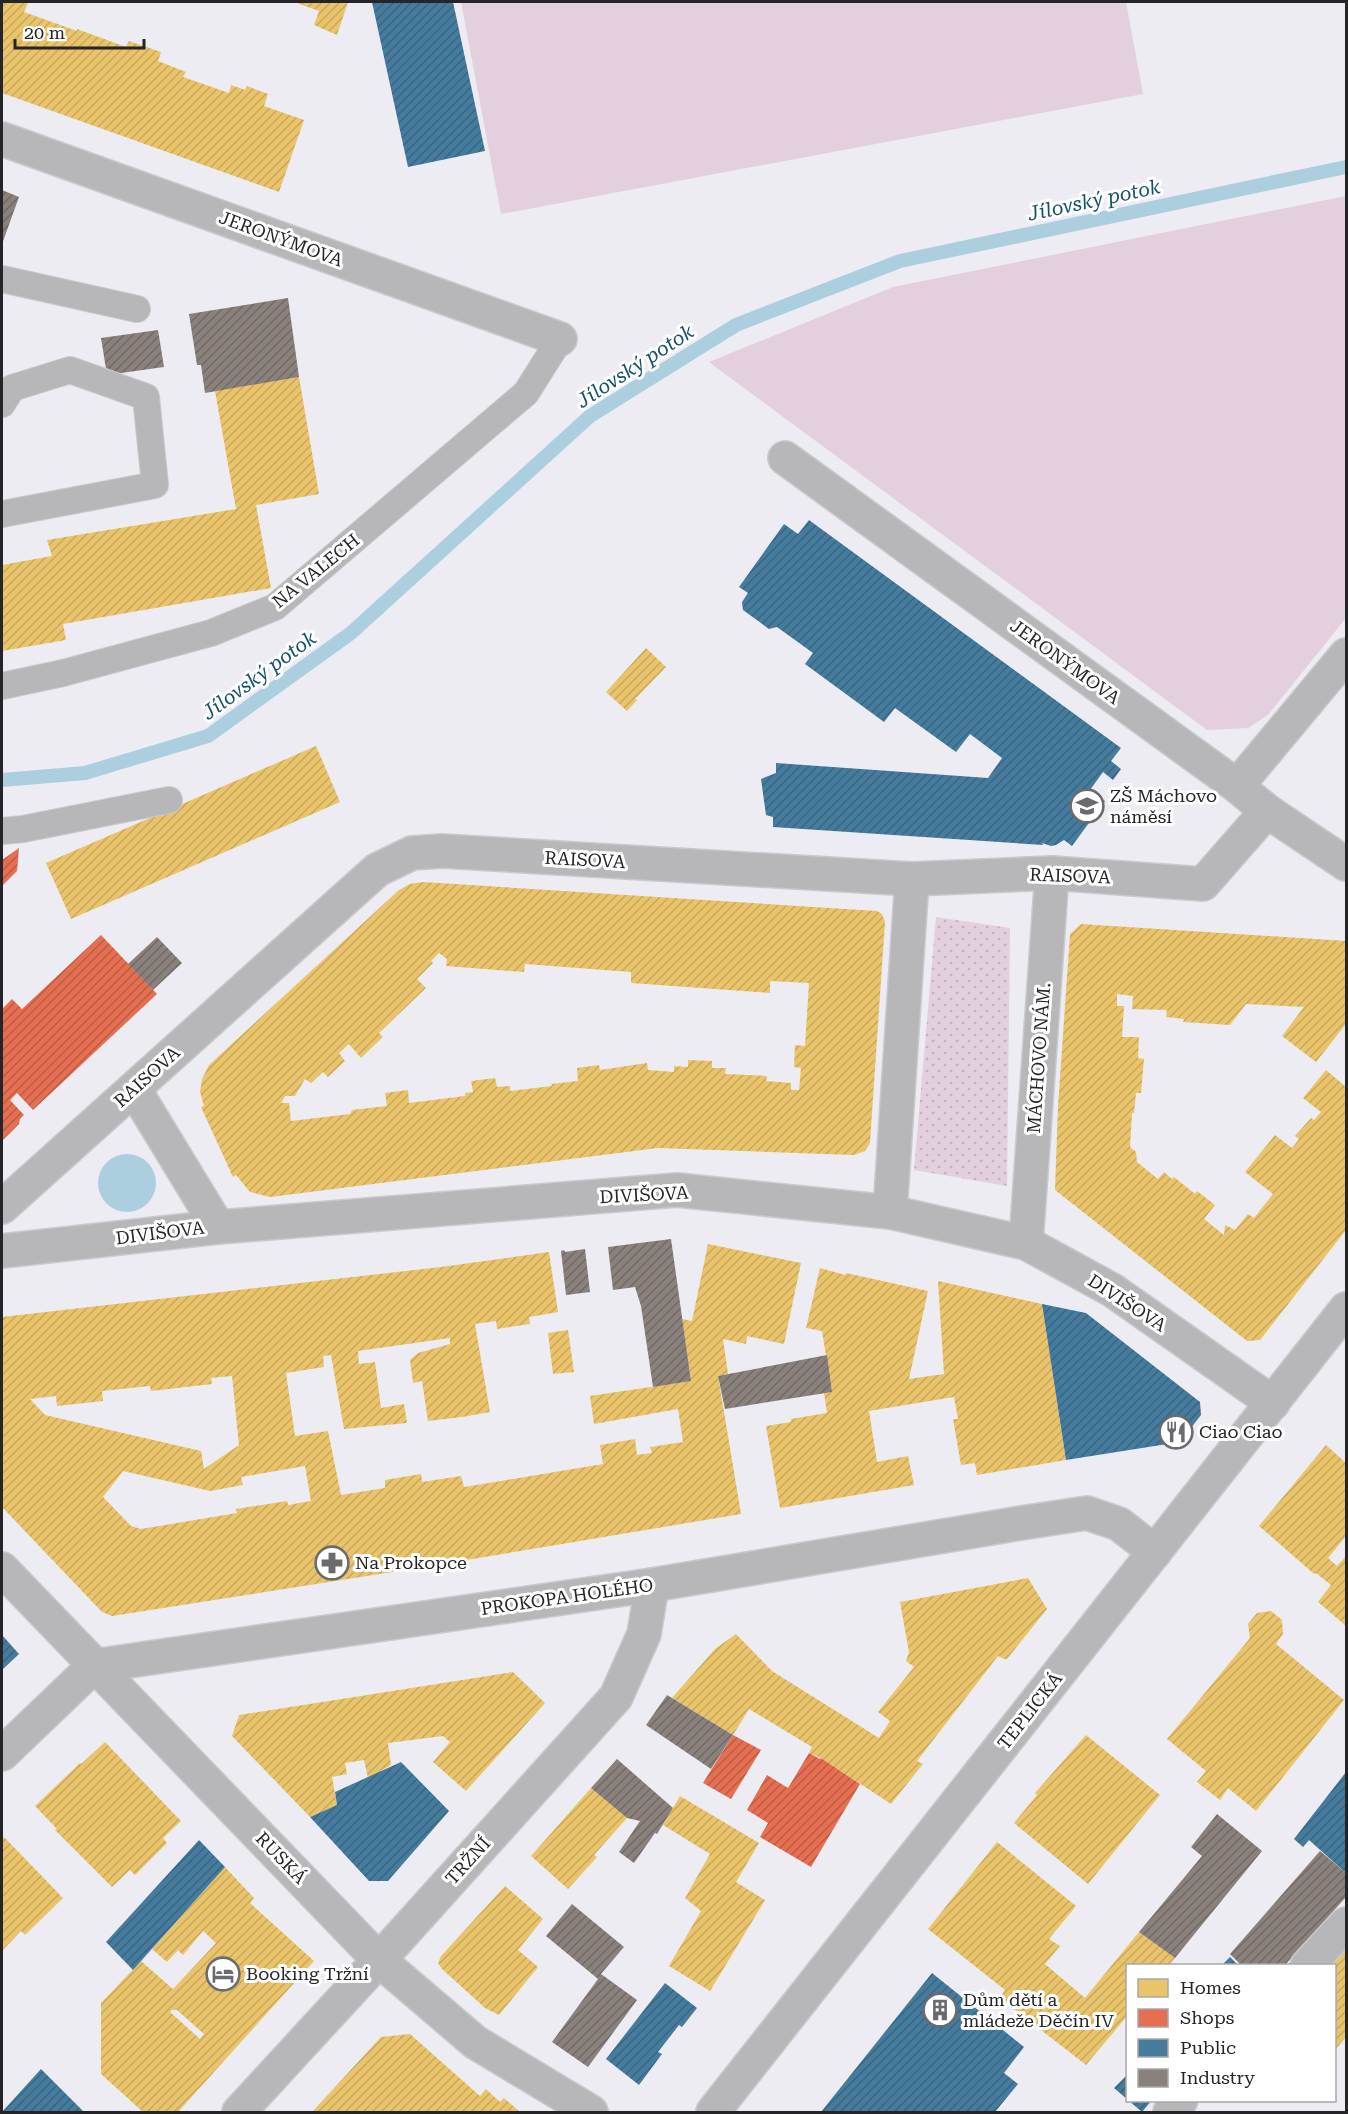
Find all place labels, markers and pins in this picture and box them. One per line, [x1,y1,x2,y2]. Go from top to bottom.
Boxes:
place label: ZŠ Máchovo náměsí [1110,785,1217,827]
school or university icon: ZŠ Máchovo náměsí [1069,788,1105,824]
restaurant icon: Ciao Ciao [1158,1414,1194,1450]
place label: Ciao Ciao [1199,1421,1282,1442]
pharmacy icon: Na Prokopce [314,1545,350,1581]
place label: Na Prokopce [355,1552,467,1573]
hotel icon: Booking Tržní [205,1956,241,1992]
place label: Booking Tržní [246,1963,369,1984]
place label: Dům dětí a mládeže Děčín IV [963,1989,1114,2031]
building icon: Dům dětí a mládeže Děčín IV [922,1992,958,2028]

